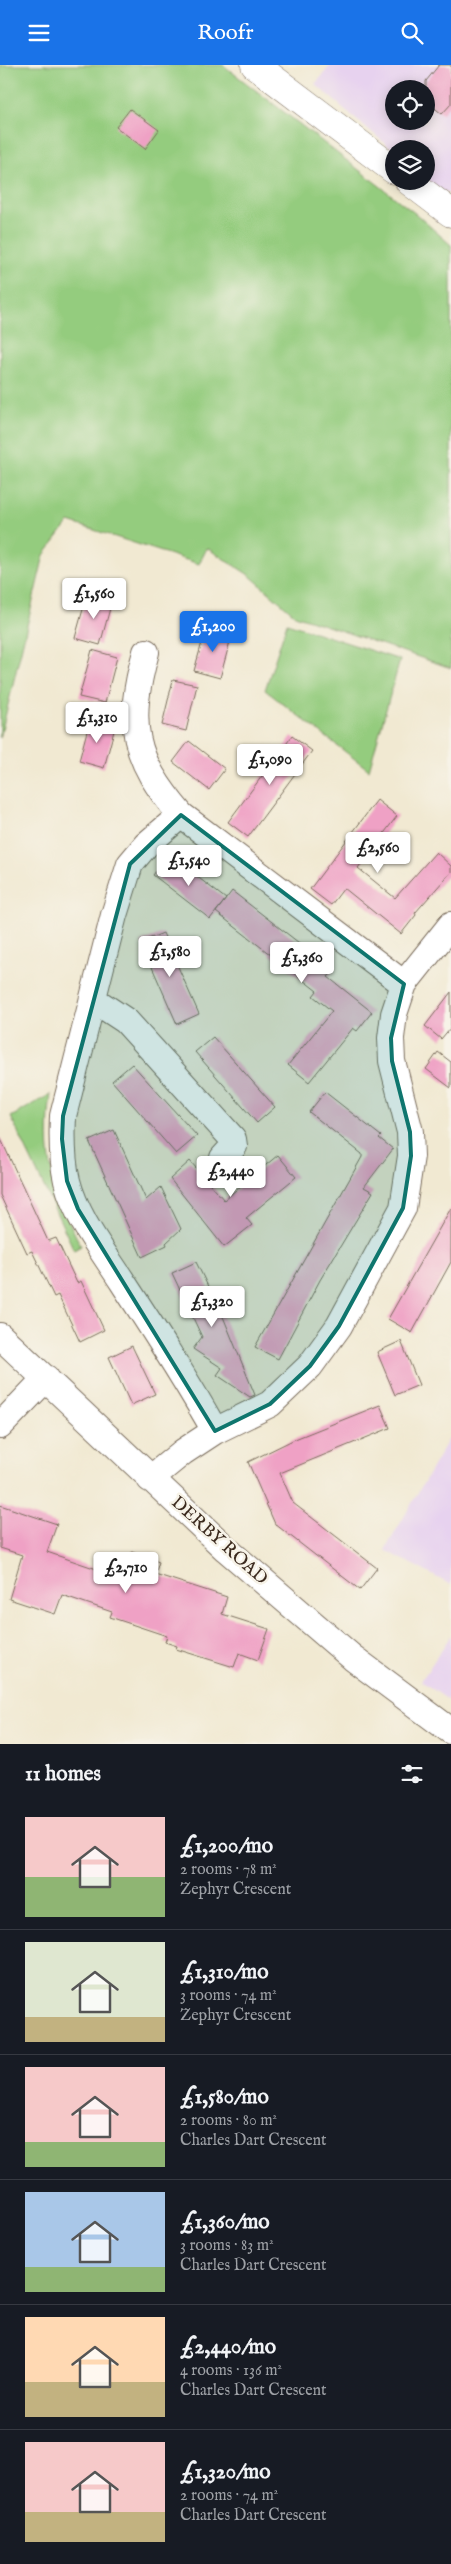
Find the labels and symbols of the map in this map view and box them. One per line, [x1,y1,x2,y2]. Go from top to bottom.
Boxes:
pin: £1,560 [53,577,135,620]
pin: £1,200 [172,611,254,653]
pin: £1,310 [56,701,138,744]
pin: £1,090 [229,743,311,786]
pin: £2,560 [337,831,419,874]
pin: £1,540 [148,845,230,887]
pin: £1,580 [129,935,211,978]
pin: £1,360 [261,941,343,984]
pin: £2,440 [190,1155,272,1198]
pin: £1,320 [171,1285,253,1328]
street label: DERBY ROAD [166,1492,272,1590]
pin: £2,710 [85,1551,167,1594]

